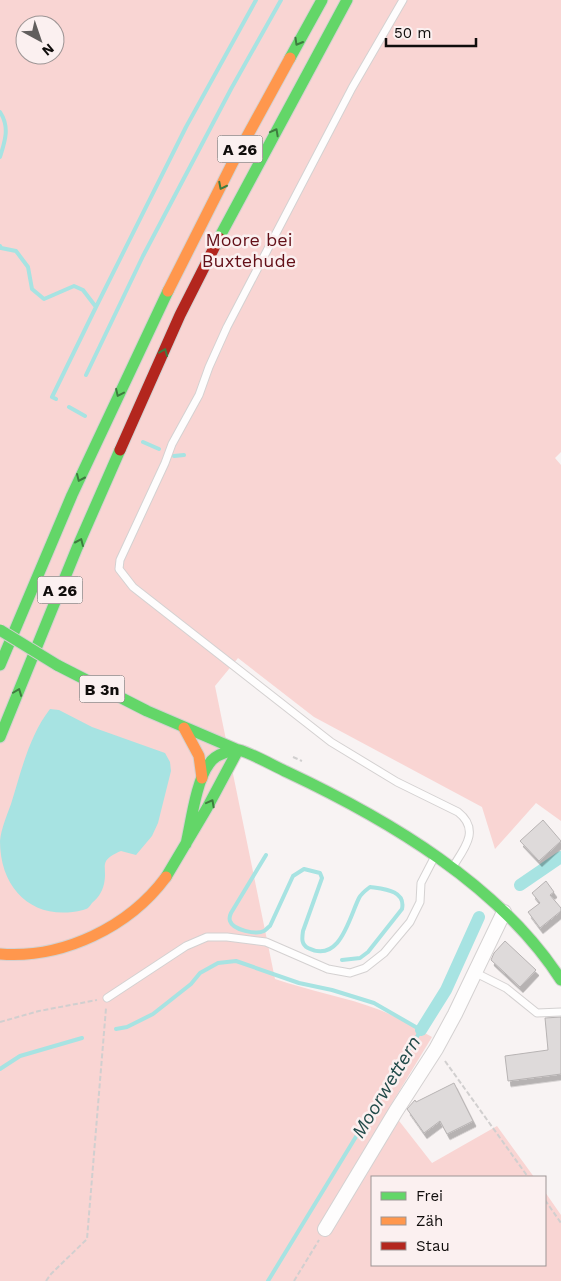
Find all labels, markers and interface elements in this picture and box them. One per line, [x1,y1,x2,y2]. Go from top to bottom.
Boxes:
north arrow [15,15,65,65]
scale bar [386,15,476,47]
text: 50 m [394,24,431,42]
one-way arrow [295,37,305,46]
text: N [39,40,57,59]
one-way arrow [269,128,279,137]
road number: A 26 [218,136,262,162]
one-way arrow [218,180,228,189]
park label: Moore bei Buxtehude [202,229,296,271]
one-way arrow [158,348,169,357]
one-way arrow [115,388,125,397]
one-way arrow [76,473,86,482]
one-way arrow [74,538,85,547]
road number: A 26 [38,576,82,604]
road number: B 3n [80,676,124,702]
one-way arrow [12,688,22,696]
one-way arrow [205,799,215,808]
water label: Moorwettern [347,1032,425,1142]
legend [371,1176,546,1266]
text: Frei [416,1187,443,1205]
text: Zäh [416,1212,443,1230]
text: Stau [416,1237,450,1255]

